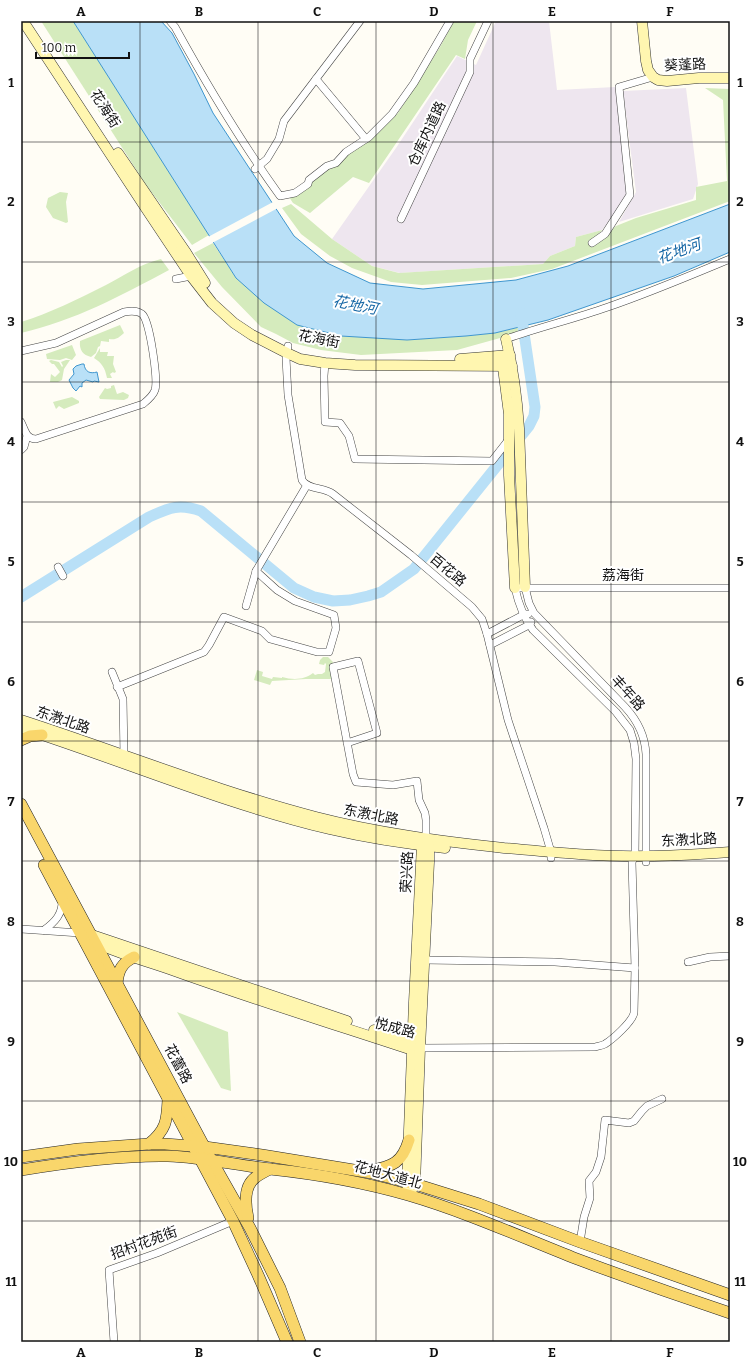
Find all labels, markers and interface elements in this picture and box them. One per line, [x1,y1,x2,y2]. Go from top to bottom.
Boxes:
text: A [76,4,86,19]
text: B [195,4,203,19]
text: C [313,4,321,19]
text: D [429,4,439,19]
text: E [548,4,556,19]
text: F [666,4,674,19]
scale bar [36,34,129,60]
text: 100 m [42,41,77,55]
street label: 葵蓬路 [664,55,706,75]
text: 1 [8,75,14,90]
text: 1 [737,75,743,90]
street label: 花海街 [86,87,124,131]
street label: 仓库内道路 [405,99,449,169]
text: 2 [7,194,15,209]
text: 2 [736,194,744,209]
water label: 花地河 [655,234,706,267]
water label: 花地河 [331,292,382,319]
text: 3 [7,314,15,329]
text: 3 [736,314,744,329]
street label: 花海街 [297,327,341,351]
text: 4 [7,434,15,449]
text: 4 [736,434,744,449]
street label: 百花路 [426,550,470,590]
text: 5 [7,554,15,569]
text: 5 [736,554,744,569]
street label: 荔海街 [602,567,644,584]
street label: 丰年路 [608,672,648,714]
text: 6 [7,674,15,689]
text: 6 [736,674,744,689]
street label: 东漖北路 [34,703,92,737]
text: 7 [8,794,15,809]
text: 7 [737,794,744,809]
street label: 东漖北路 [342,801,400,829]
street label: 东漖北路 [661,830,717,850]
street label: 荣兴路 [397,851,417,893]
text: 8 [7,914,15,929]
text: 8 [736,914,744,929]
street label: 悦成路 [373,1014,417,1042]
text: 9 [7,1034,15,1049]
text: 9 [736,1034,744,1049]
street label: 花蕾路 [161,1041,195,1087]
text: 10 [4,1154,18,1169]
text: 10 [733,1154,747,1169]
street label: 花地大道北 [352,1158,424,1192]
street label: 招村花苑街 [108,1223,180,1263]
text: 11 [5,1274,17,1289]
text: 11 [734,1274,746,1289]
text: A [76,1345,86,1360]
text: B [195,1345,203,1360]
text: C [313,1345,321,1360]
text: D [429,1345,439,1360]
text: E [548,1345,556,1360]
text: F [666,1345,674,1360]

